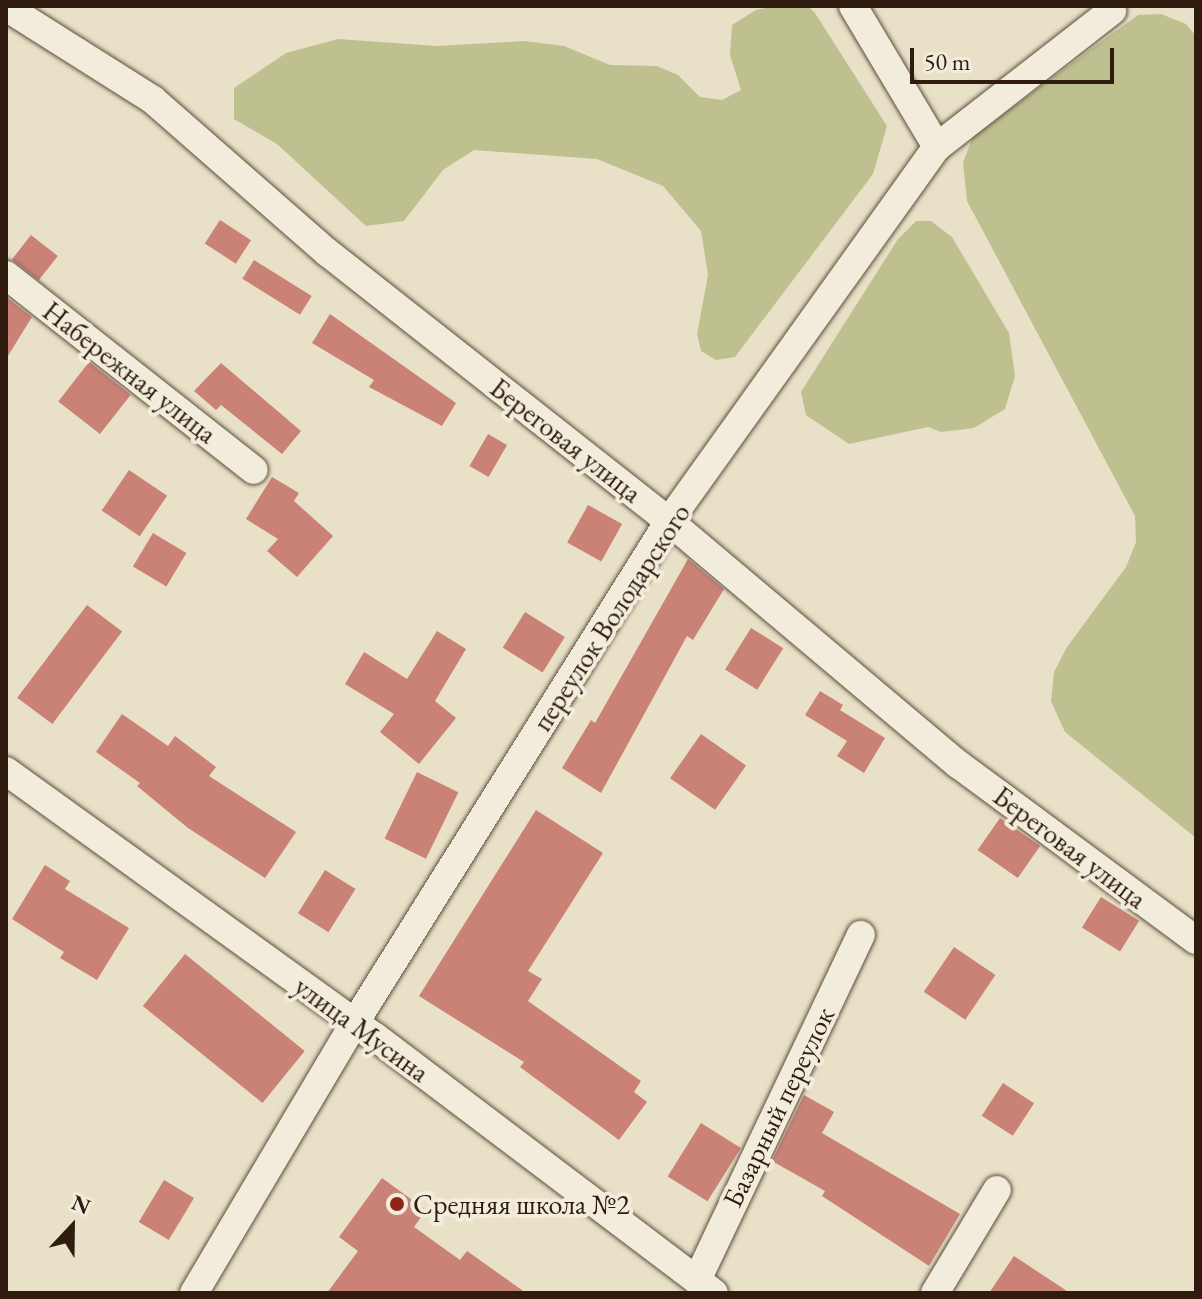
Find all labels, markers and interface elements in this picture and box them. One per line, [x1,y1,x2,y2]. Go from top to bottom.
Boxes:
scale bar [914,32,1118,82]
text: 50 m [924,46,971,77]
street label: Набережная улица [36,294,224,450]
street label: Береговая улица [484,370,648,510]
street label: переулок Володарского [525,497,697,737]
street label: Береговая улица [987,778,1153,916]
street label: улица Мусина [288,969,436,1089]
street label: Базарный переулок [715,1001,841,1213]
north arrow [32,1187,112,1267]
place label: Средняя школа №2 [413,1187,630,1221]
text: N [67,1188,95,1221]
marker: Средняя школа №2 [388,1195,406,1213]

